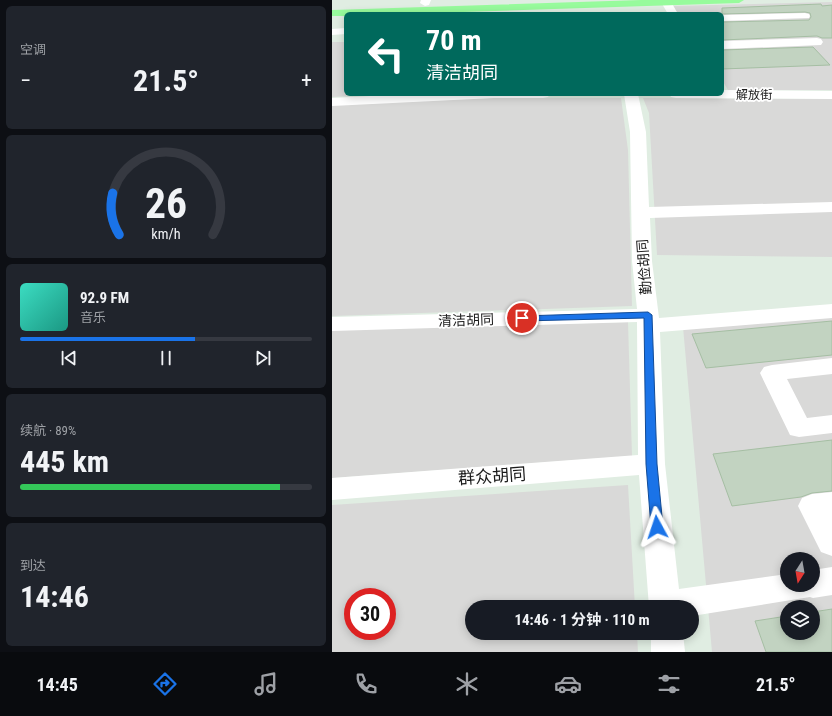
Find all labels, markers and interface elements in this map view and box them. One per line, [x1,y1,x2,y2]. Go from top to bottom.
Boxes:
text: 70 m [426,24,482,57]
icon: left [360,28,412,80]
text: 空调 [20,42,46,57]
text: 清洁胡同 [426,62,498,83]
text: 21.5° [133,63,199,98]
text: − [20,68,31,93]
text: + [301,68,312,93]
street label: 解放街 [736,88,772,102]
text: 26 [145,179,187,228]
text: km/h [151,225,181,241]
street label: 勤俭胡同 [634,239,654,295]
text: 92.9 FM [80,289,129,307]
pin [505,301,539,335]
icon: arrive [511,307,533,329]
text: 音乐 [80,310,106,325]
street label: 清洁胡同 [438,311,494,329]
icon: previous [58,347,80,369]
icon: pause [155,347,177,369]
icon: next [252,347,274,369]
text: 续航 · 89% [20,423,76,438]
text: 445 km [20,444,109,479]
street label: 群众胡同 [457,464,527,488]
position arrow [636,506,678,548]
north arrow [780,552,820,592]
map controls [780,552,820,640]
text: 到达 [20,558,46,573]
text: 14:46 [20,579,89,614]
speed limit sign: 30 [344,588,396,640]
button: layers [780,600,820,640]
text: 14:46 · 1 分钟 · 110 m [514,611,650,629]
icon: directions [151,670,179,698]
icon: music [252,670,280,698]
icon: phone [352,670,380,698]
icon: climate [453,670,481,698]
icon: car [554,670,582,698]
icon: filters [655,670,683,698]
text: 14:45 [36,674,78,695]
text: 21.5° [756,674,796,695]

